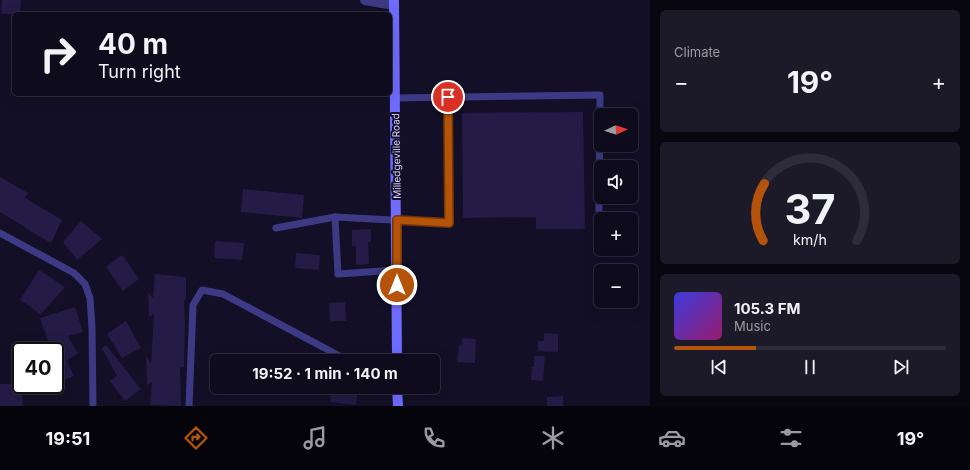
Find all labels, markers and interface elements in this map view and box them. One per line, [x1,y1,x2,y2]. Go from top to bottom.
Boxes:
text: 40 m [98,27,168,61]
icon: right [32,28,84,80]
text: Climate [674,44,720,60]
text: Turn right [98,61,181,82]
text: 19° [787,64,833,100]
text: − [674,69,689,95]
text: + [931,69,946,95]
pin [431,80,465,114]
icon: arrive [437,86,459,108]
north arrow [594,108,638,152]
map controls [594,108,638,308]
street label: Milledgeville Road [389,113,403,199]
button: sound [594,160,638,204]
text: 37 [784,184,836,234]
button: + [594,212,638,256]
text: km/h [793,231,827,248]
position arrow [376,264,418,306]
button: − [594,264,638,308]
text: 105.3 FM [734,299,801,318]
text: Music [734,318,771,334]
speed limit sign: 40 [12,342,64,394]
icon: previous [708,356,730,378]
icon: pause [799,356,821,378]
icon: next [890,356,912,378]
text: 19:52 · 1 min · 140 m [252,364,398,383]
icon: directions [182,424,210,452]
icon: music [301,424,329,452]
icon: phone [420,424,448,452]
icon: climate [539,424,567,452]
icon: car [658,424,686,452]
icon: filters [777,424,805,452]
text: 19:51 [46,428,90,449]
text: 19° [897,428,924,449]

